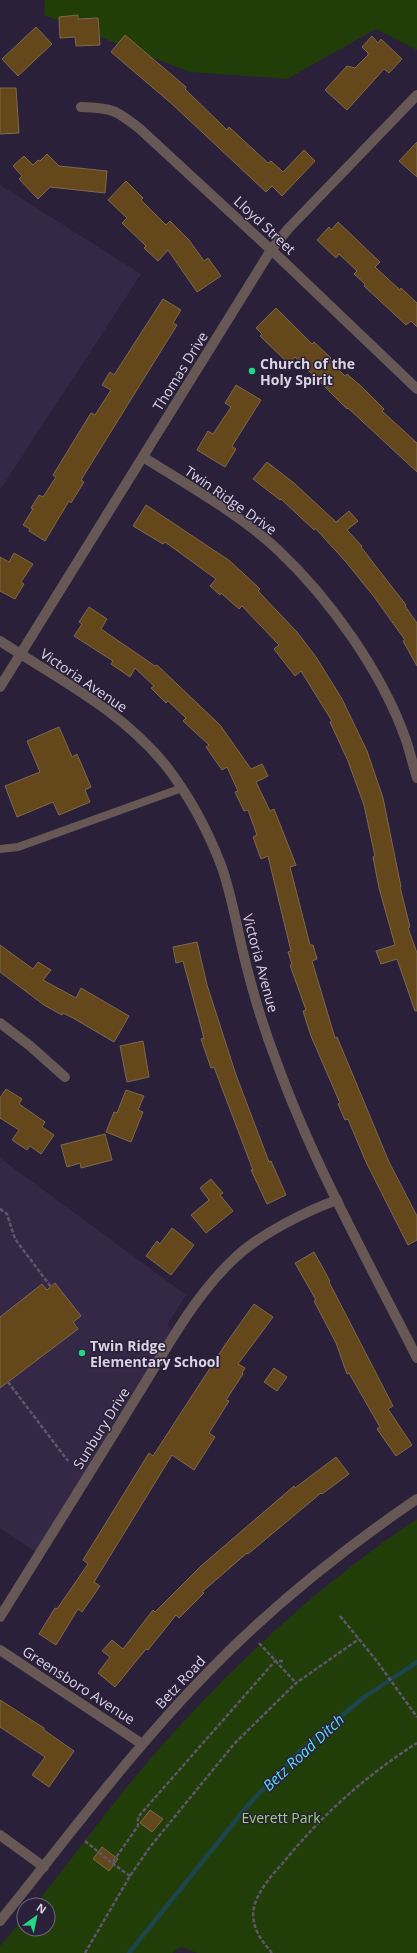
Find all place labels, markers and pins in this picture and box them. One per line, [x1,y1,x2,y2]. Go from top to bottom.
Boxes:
place label: Church of the Holy Spirit [260,354,355,389]
marker: Church of the Holy Spirit [247,366,257,376]
place label: Twin Ridge Elementary School [90,1336,220,1371]
marker: Twin Ridge Elementary School [77,1348,87,1358]

